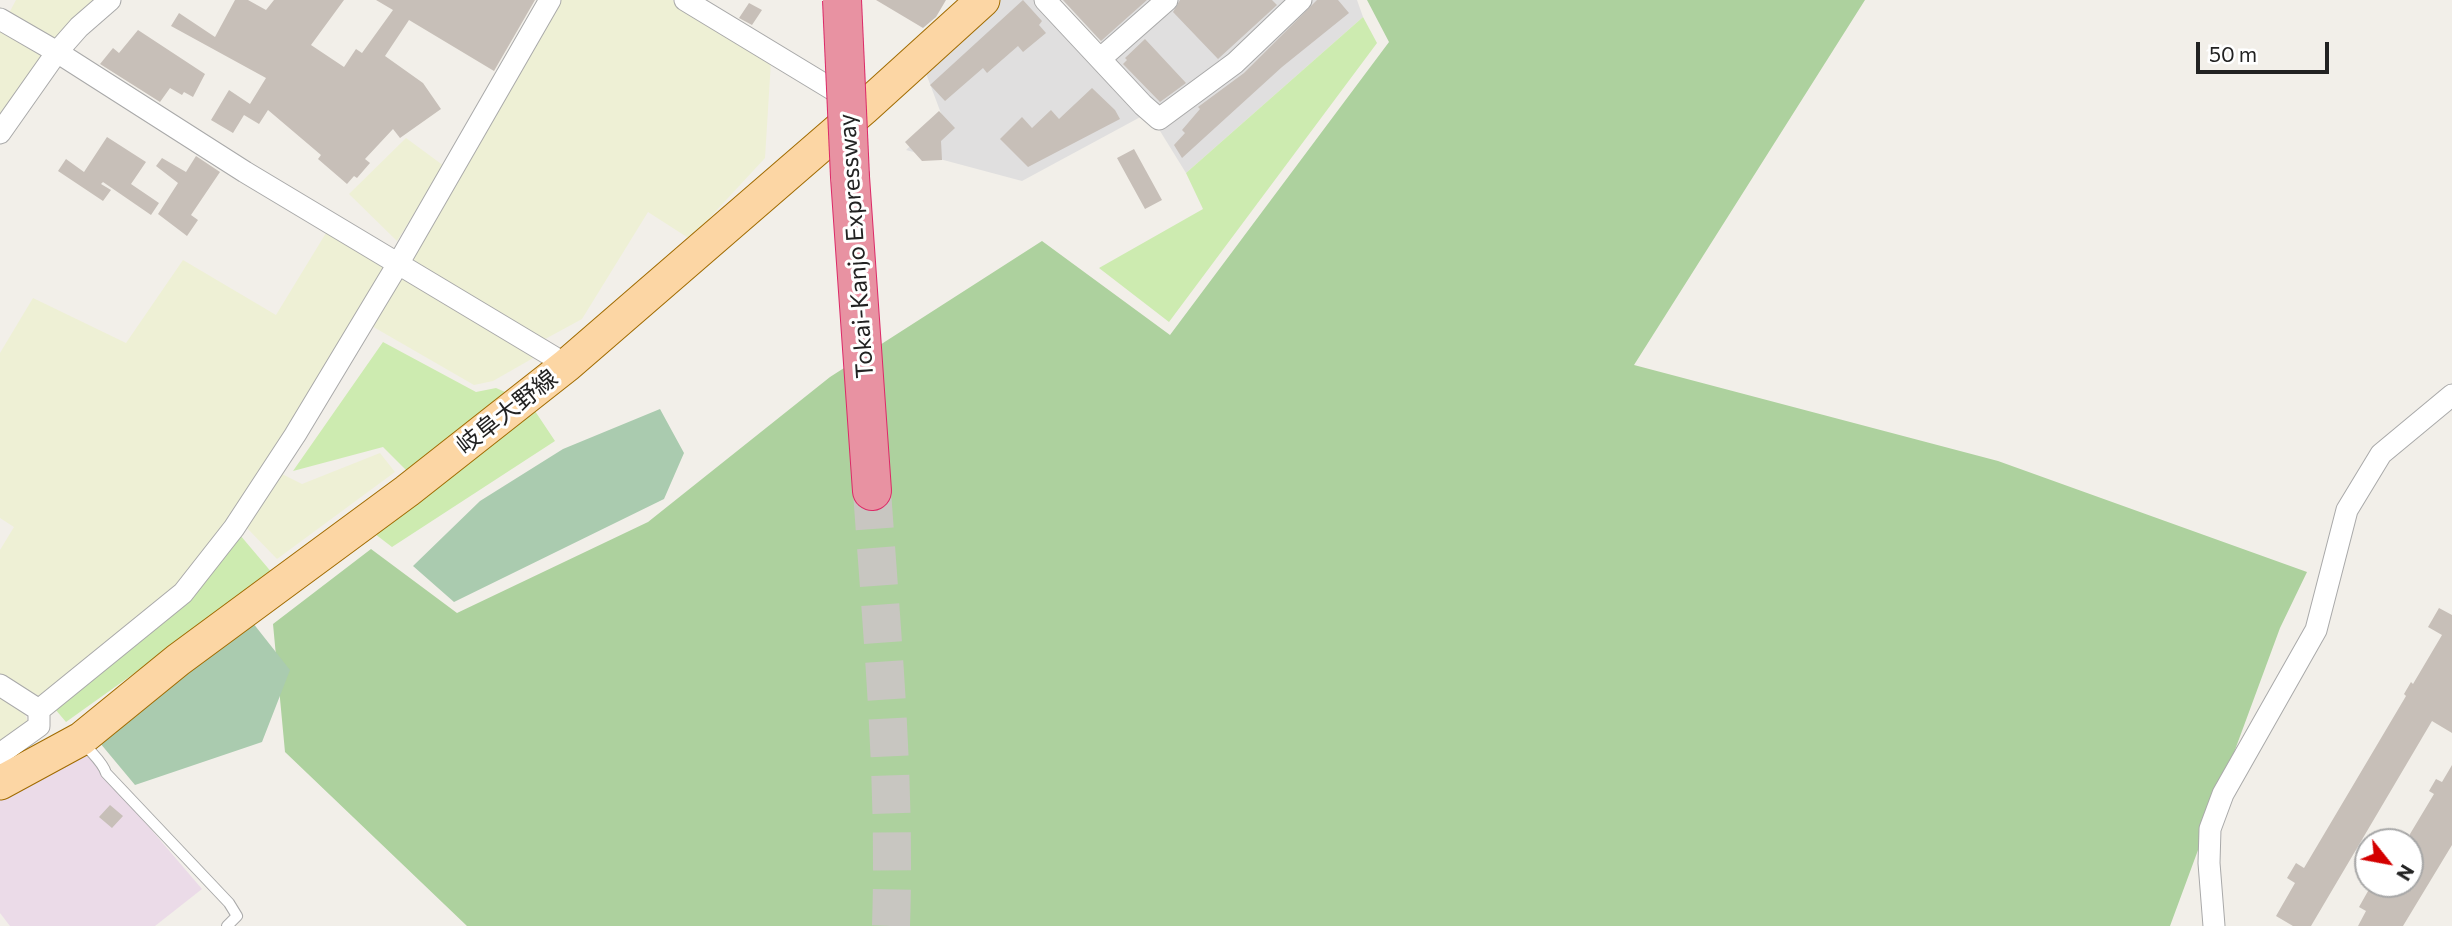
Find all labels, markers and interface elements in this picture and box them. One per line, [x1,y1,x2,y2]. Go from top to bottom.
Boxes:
scale bar [2200,28,2333,72]
text: 50 m [2209,41,2257,66]
street label: Tokai-Kanjo Expressway [832,113,880,379]
street label: 岐阜大野線 [451,364,563,460]
north arrow [2354,828,2424,898]
text: N [2392,861,2419,885]

